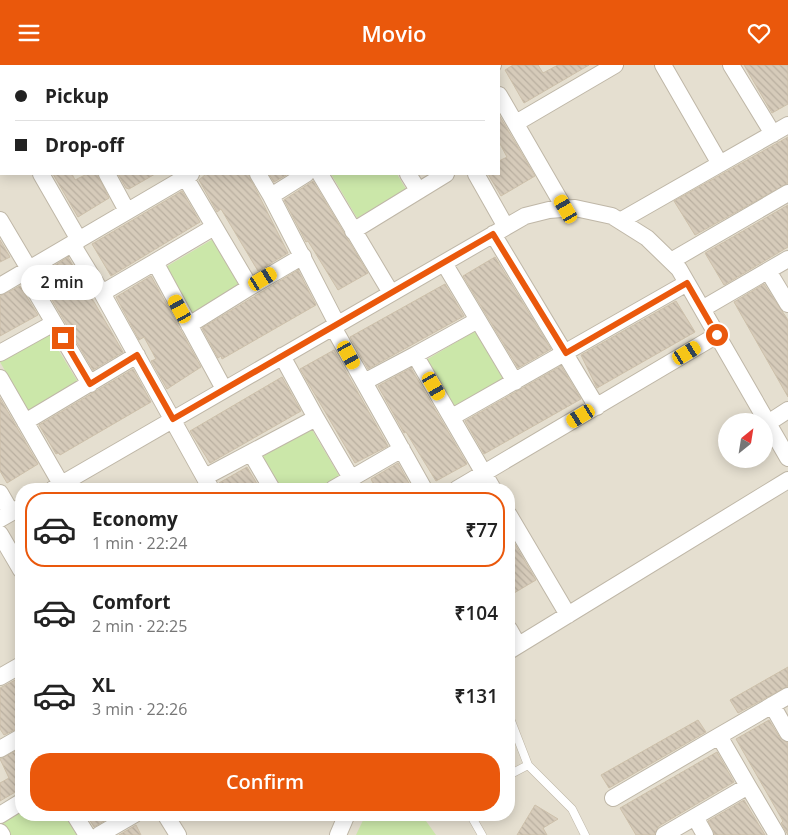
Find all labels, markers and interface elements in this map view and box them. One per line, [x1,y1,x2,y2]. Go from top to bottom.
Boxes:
text: Movio [361,18,427,48]
icon: menu [15,19,43,47]
icon: heart [745,19,773,47]
text: Pickup [45,83,109,109]
text: Drop-off [45,132,124,158]
car [552,192,579,226]
callout: 2 min [22,265,104,301]
car [246,265,279,293]
text: 2 min [40,271,84,293]
car [166,292,193,326]
route start [706,324,728,346]
route end [52,327,74,349]
car [335,338,362,372]
car [670,339,703,367]
car [420,369,447,403]
car [564,402,597,430]
north arrow [718,413,772,467]
map controls [718,413,773,468]
text: Economy [92,506,178,532]
icon: car [32,507,77,552]
text: ₹77 [465,517,498,543]
text: 1 min · 22:24 [92,532,187,554]
text: Comfort [92,589,171,615]
icon: car [32,590,77,635]
text: ₹104 [455,600,498,626]
text: 2 min · 22:25 [92,615,187,637]
text: XL [92,672,115,698]
icon: car [32,673,77,718]
text: ₹131 [455,683,498,709]
text: 3 min · 22:26 [92,698,187,720]
button: Confirm [30,753,500,811]

